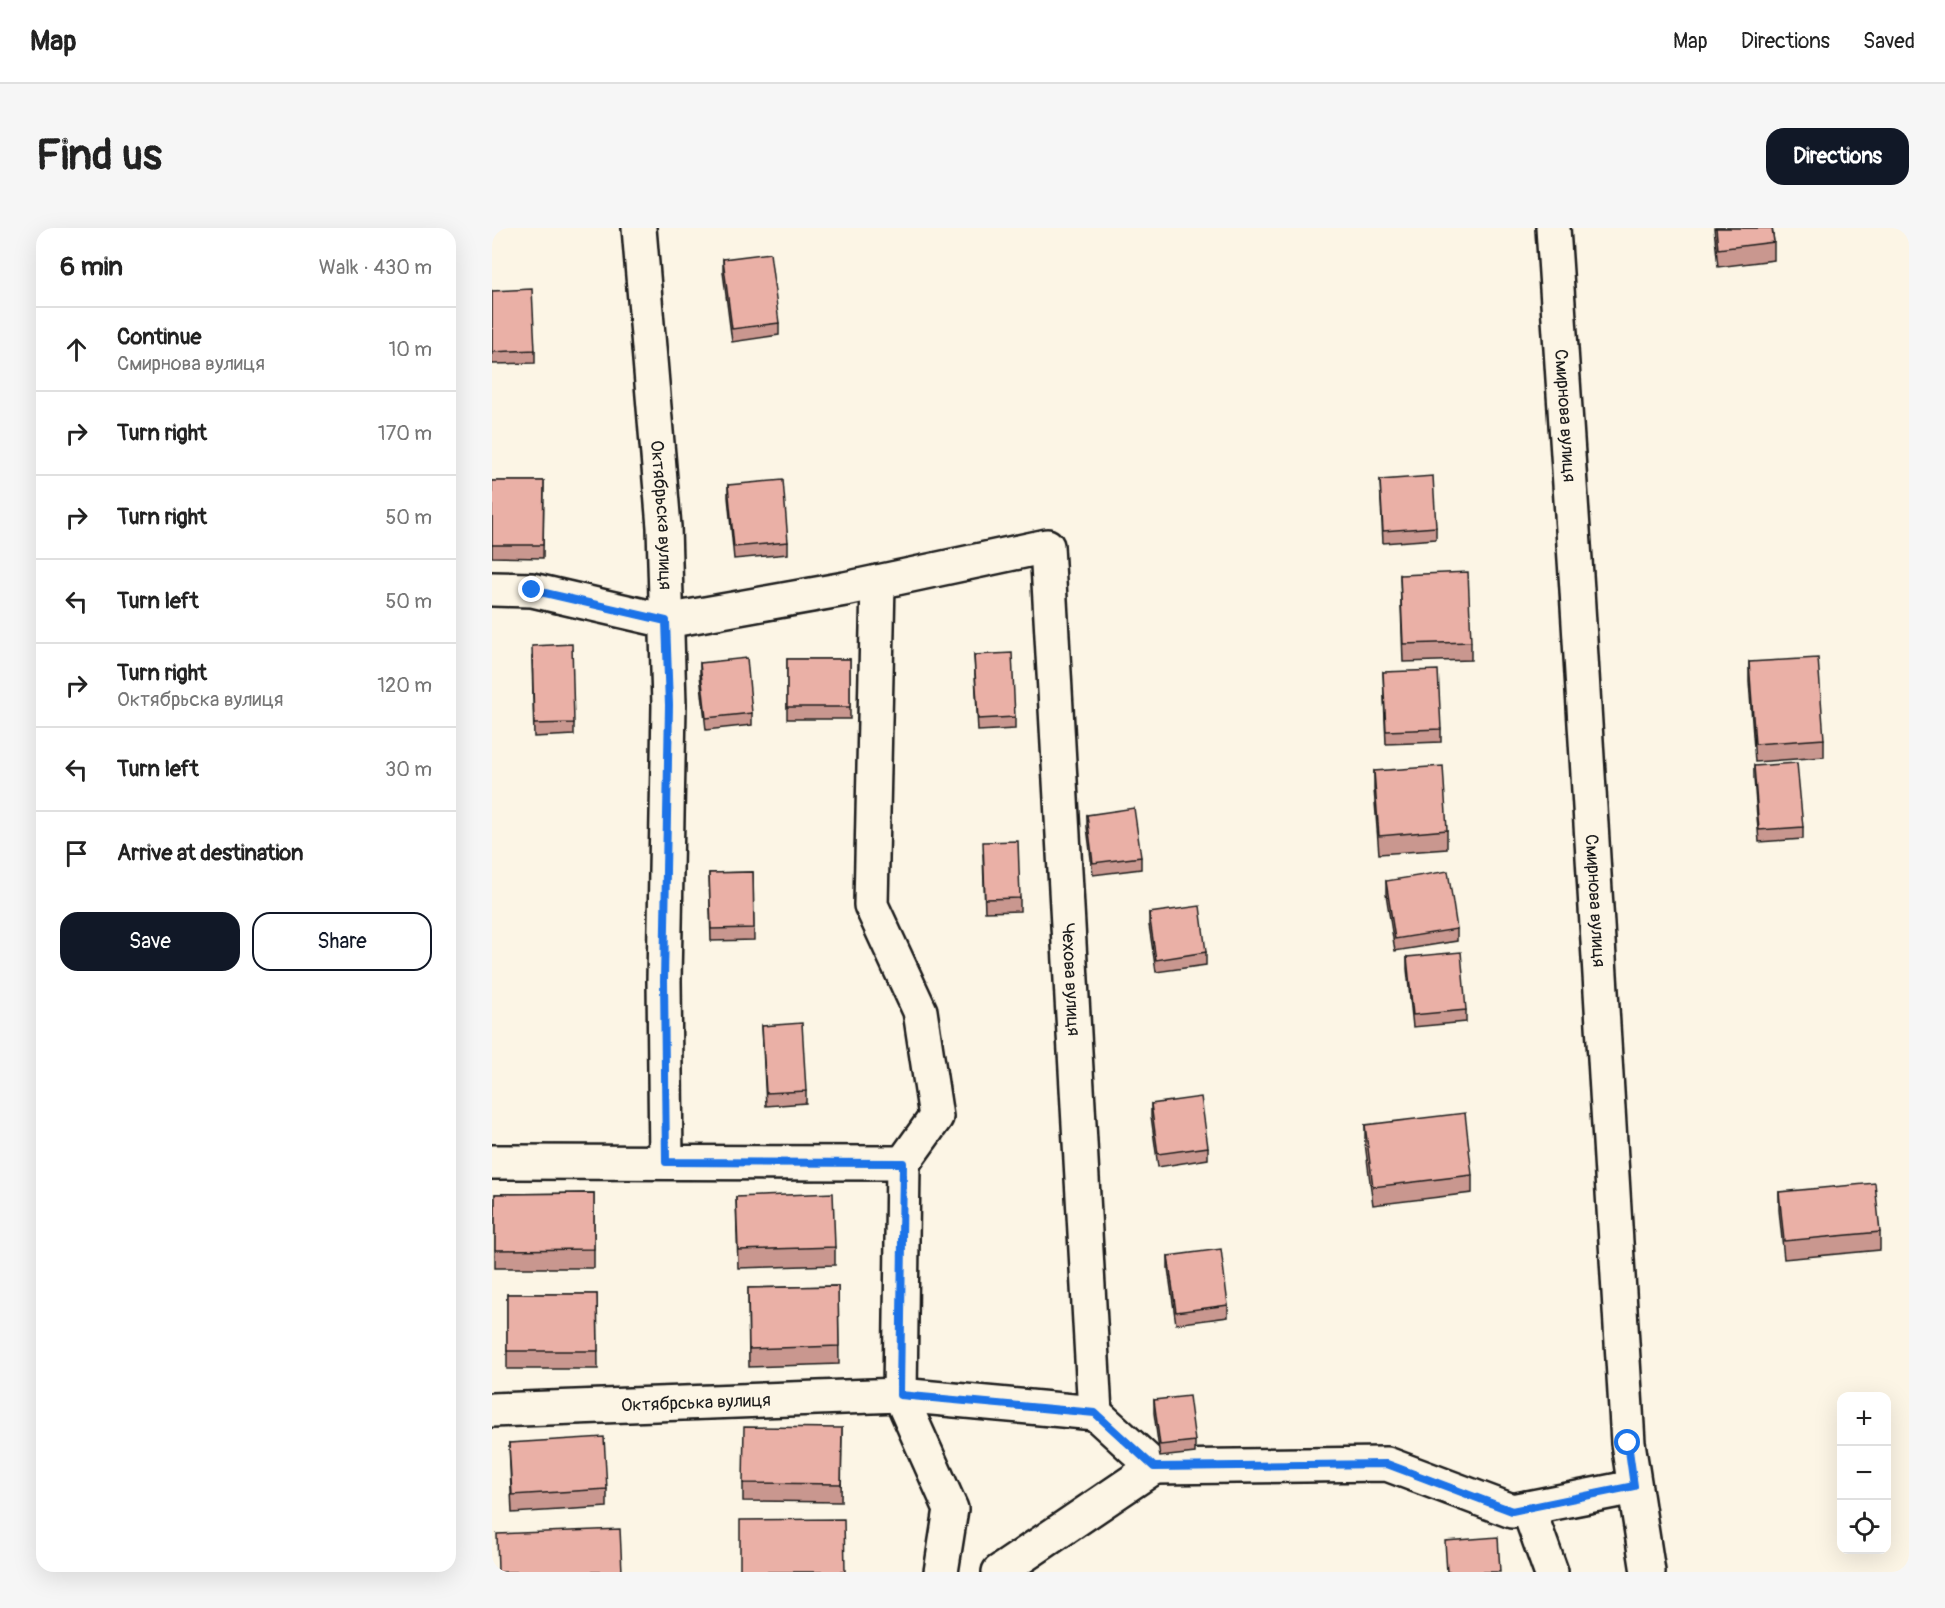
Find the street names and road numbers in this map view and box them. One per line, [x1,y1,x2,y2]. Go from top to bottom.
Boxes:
street label: Смирнова вулиця [1550,348,1581,483]
street label: Октябрьска вулиця [645,439,677,590]
street label: Смирнова вулиця [1580,834,1611,968]
street label: Чехова вулиця [1056,922,1086,1037]
street label: Октябрська вулиця [621,1388,771,1417]

